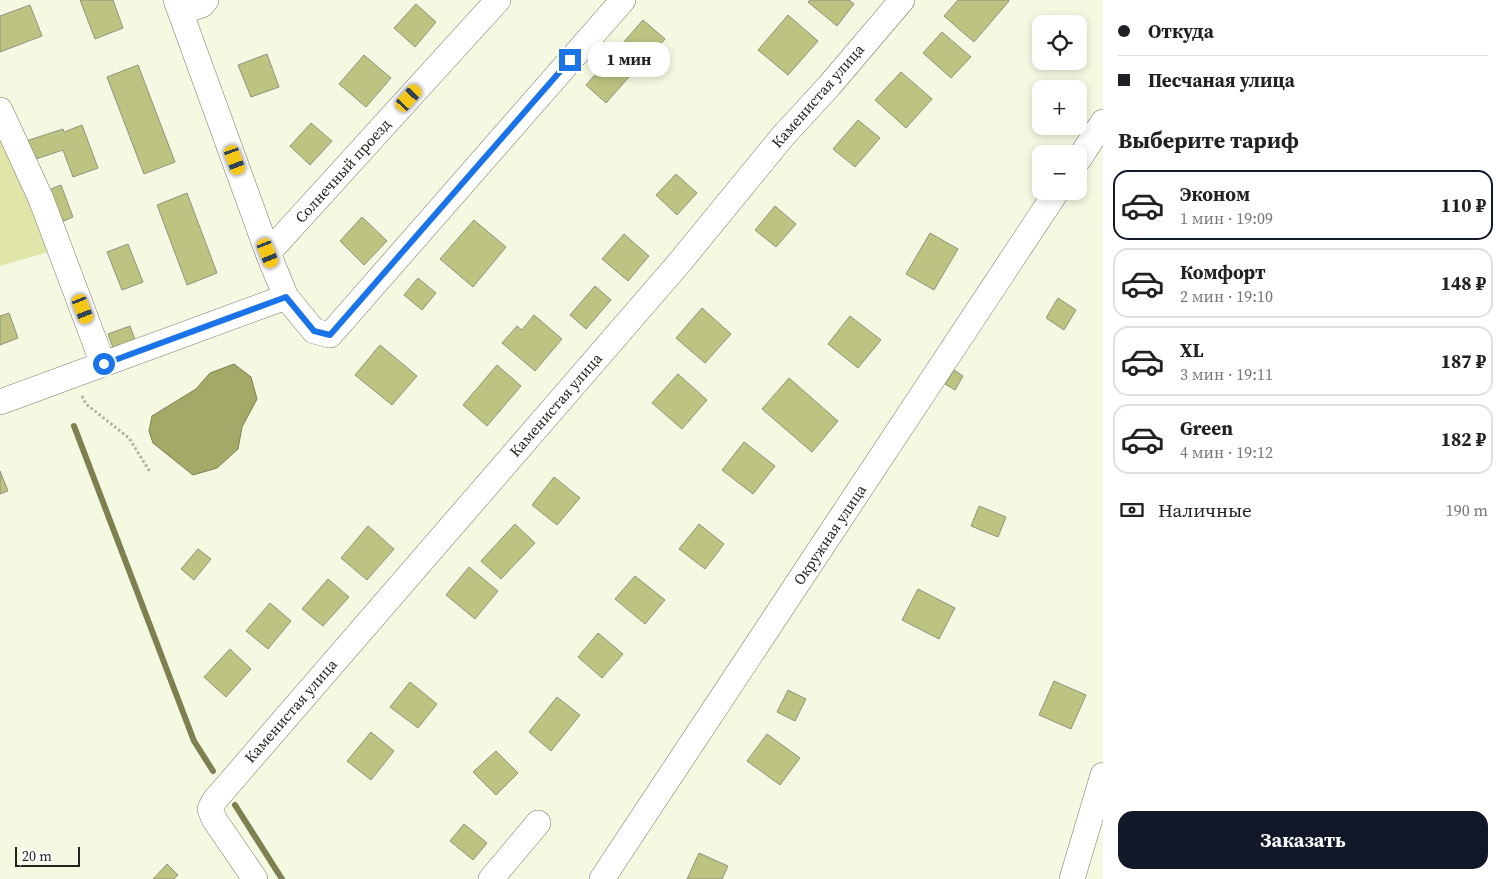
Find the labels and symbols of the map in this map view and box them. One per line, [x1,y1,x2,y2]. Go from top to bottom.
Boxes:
street label: Каменистая улица [767,39,869,152]
callout: 1 мин [588,42,670,78]
route end [559,49,581,71]
car [393,82,424,114]
street label: Солнечный проезд [290,114,396,227]
car [222,143,247,177]
car [255,236,280,270]
car [70,292,95,326]
street label: Каменистая улица [505,348,607,461]
route start [93,353,115,375]
street label: Окружная улица [788,480,871,589]
street label: Каменистая улица [240,654,342,767]
scale bar [15,844,80,867]

